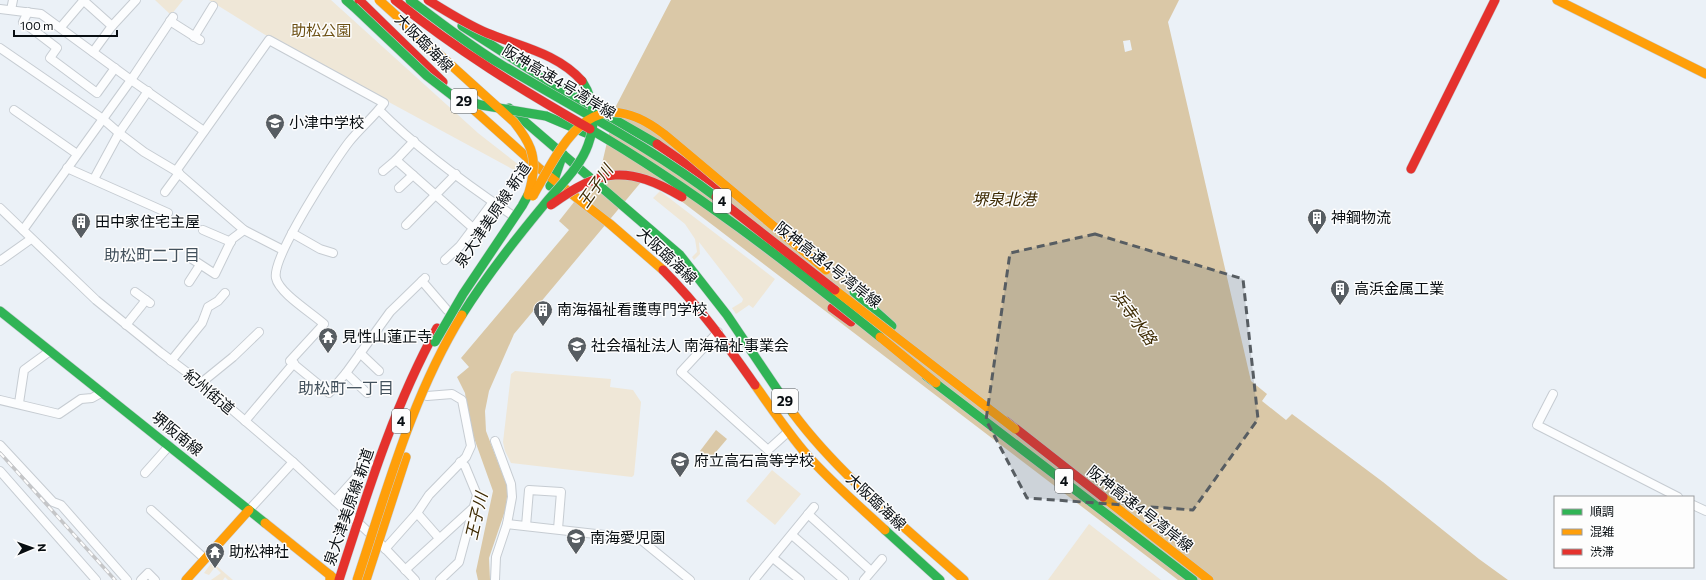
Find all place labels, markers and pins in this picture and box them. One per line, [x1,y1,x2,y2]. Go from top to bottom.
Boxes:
school or university icon: 小津中学校 [264,112,286,140]
place label: 小津中学校 [289,113,364,131]
building icon: 神鋼物流 [1306,207,1328,235]
place label: 神鋼物流 [1331,208,1391,226]
building icon: 田中家住宅主屋 [70,211,92,239]
place label: 田中家住宅主屋 [95,212,200,230]
building icon: 高浜金属工業 [1329,278,1351,306]
place label: 高浜金属工業 [1354,279,1444,297]
building icon: 南海福祉看護専門学校 [532,299,554,327]
place label: 南海福祉看護専門学校 [557,300,707,318]
temple icon: 見性山蓮正寺 [317,326,339,354]
place label: 見性山蓮正寺 [342,327,432,345]
school or university icon: 社会福祉法人 南海福祉事業会 [566,335,588,363]
place label: 社会福祉法人 南海福祉事業会 [591,336,789,354]
school or university icon: 府立高石高等学校 [669,450,691,478]
place label: 府立高石高等学校 [694,451,814,469]
school or university icon: 南海愛児園 [565,527,587,555]
place label: 南海愛児園 [590,528,665,546]
temple icon: 助松神社 [204,541,226,569]
place label: 助松神社 [229,542,289,560]

